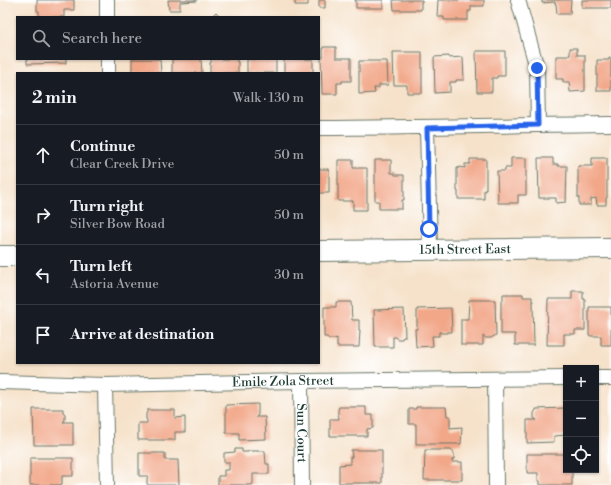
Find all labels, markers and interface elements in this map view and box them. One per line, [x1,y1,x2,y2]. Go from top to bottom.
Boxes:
search box [16,16,320,60]
icon: search [30,27,52,49]
text: Search here [62,29,142,48]
route end [528,59,546,77]
text: 2 min [32,87,77,109]
text: Walk · 130 m [233,90,304,106]
text: Continue [70,137,135,156]
icon: ahead [32,144,54,166]
text: 50 m [274,147,304,163]
text: Clear Creek Drive [70,156,174,172]
text: Turn right [70,197,144,216]
icon: right [32,204,54,226]
text: 50 m [274,207,304,223]
text: Silver Bow Road [70,216,165,232]
route start [420,220,438,238]
street label: 15th Street East [419,241,511,258]
text: Turn left [70,257,132,276]
icon: left [32,264,54,286]
text: 30 m [274,267,304,283]
text: Astoria Avenue [70,276,159,292]
icon: arrive [32,324,54,346]
text: Arrive at destination [70,325,214,344]
map controls [563,365,599,473]
button: + [563,365,599,401]
street label: Emile Zola Street [232,373,334,390]
button: − [563,401,599,437]
street label: Sun Court [293,403,310,463]
button: locate [563,437,599,473]

